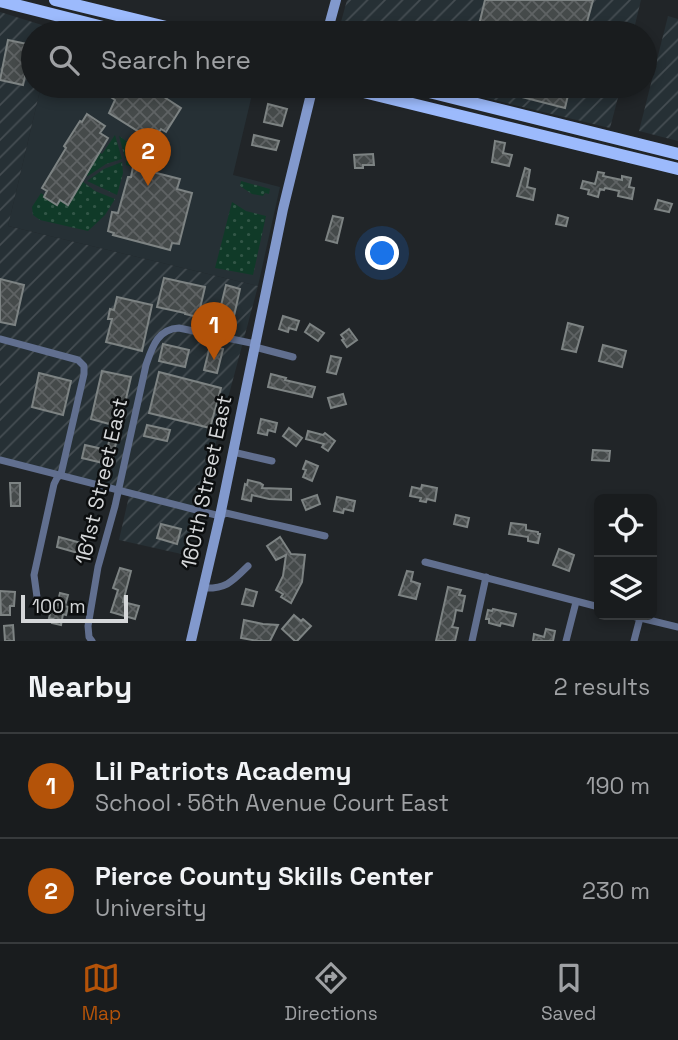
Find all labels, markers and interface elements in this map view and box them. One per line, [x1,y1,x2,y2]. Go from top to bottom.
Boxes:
search box [21,21,657,98]
icon: search [45,41,83,79]
text: Search here [101,43,251,77]
pin: 2 [125,128,171,186]
your location [365,236,399,270]
pin: 1 [191,302,237,360]
street label: 160th Street East [174,393,238,571]
street label: 161st Street East [69,395,133,567]
map controls [594,494,657,620]
button: locate [594,494,657,557]
button: layers [594,557,657,620]
scale bar [21,592,128,624]
text: 100 m [32,594,86,619]
text: Nearby [28,667,132,706]
text: 2 results [554,672,650,702]
text: Lil Patriots Academy [95,754,352,788]
text: 1 [46,771,56,801]
text: 190 m [586,771,650,801]
text: School · 56th Avenue Court East [95,788,449,818]
text: Pierce County Skills Center [95,859,434,893]
text: 2 [44,876,58,906]
text: 230 m [582,876,650,906]
text: University [95,893,206,923]
tab: Map [82,959,121,1026]
tab: Directions [285,959,378,1026]
tab: Saved [541,959,596,1026]

